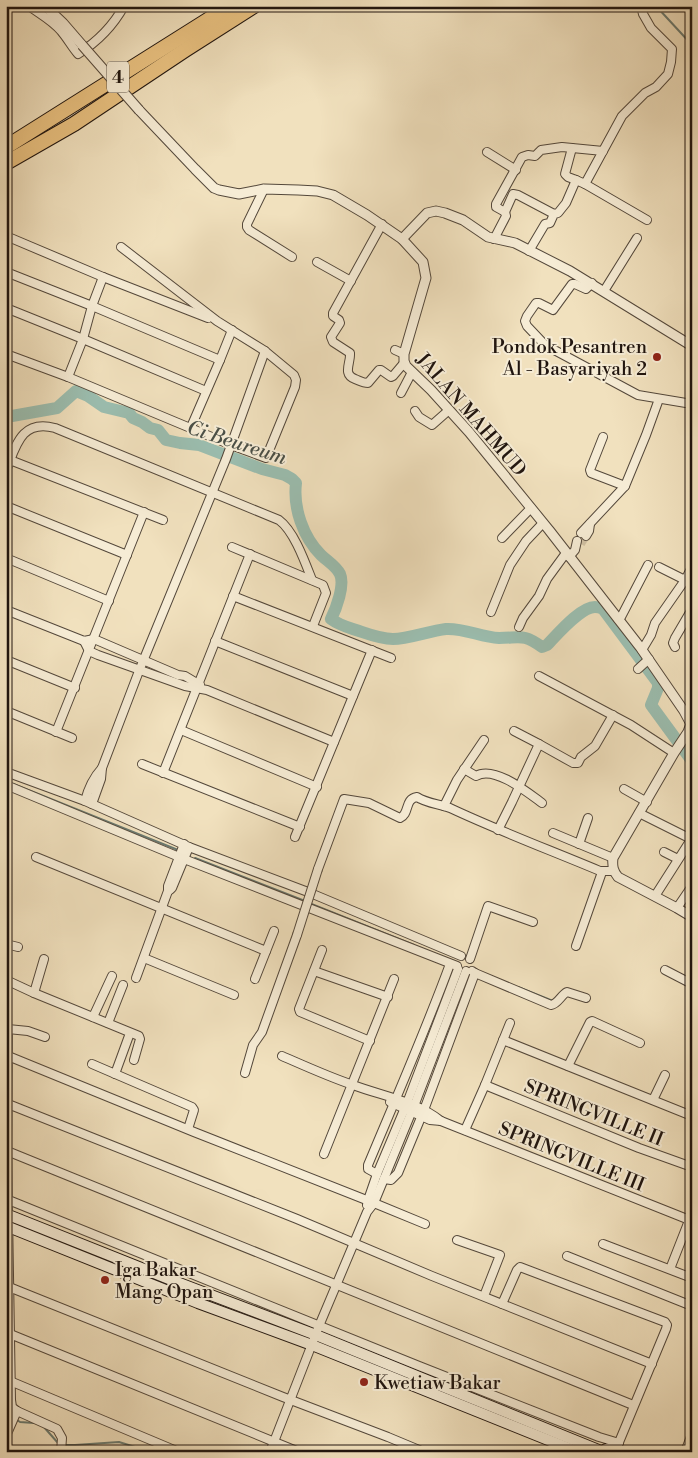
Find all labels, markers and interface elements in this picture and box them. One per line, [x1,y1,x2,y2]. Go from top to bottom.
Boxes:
road number: 4 [107,62,129,92]
place label: Pondok Pesantren Al - Basyariyah 2 [492,335,647,381]
street label: JALAN MAHMUD [410,347,531,481]
marker: Pondok Pesantren Al - Basyariyah 2 [651,351,663,363]
water label: Ci Beureum [183,416,290,472]
street label: SPRINGVILLE II [520,1074,667,1152]
street label: SPRINGVILLE III [495,1117,648,1197]
place label: Iga Bakar Mang Opan [115,1258,213,1304]
marker: Iga Bakar Mang Opan [99,1274,111,1286]
place label: Kwetiaw Bakar [374,1371,501,1395]
marker: Kwetiaw Bakar [358,1376,370,1388]

